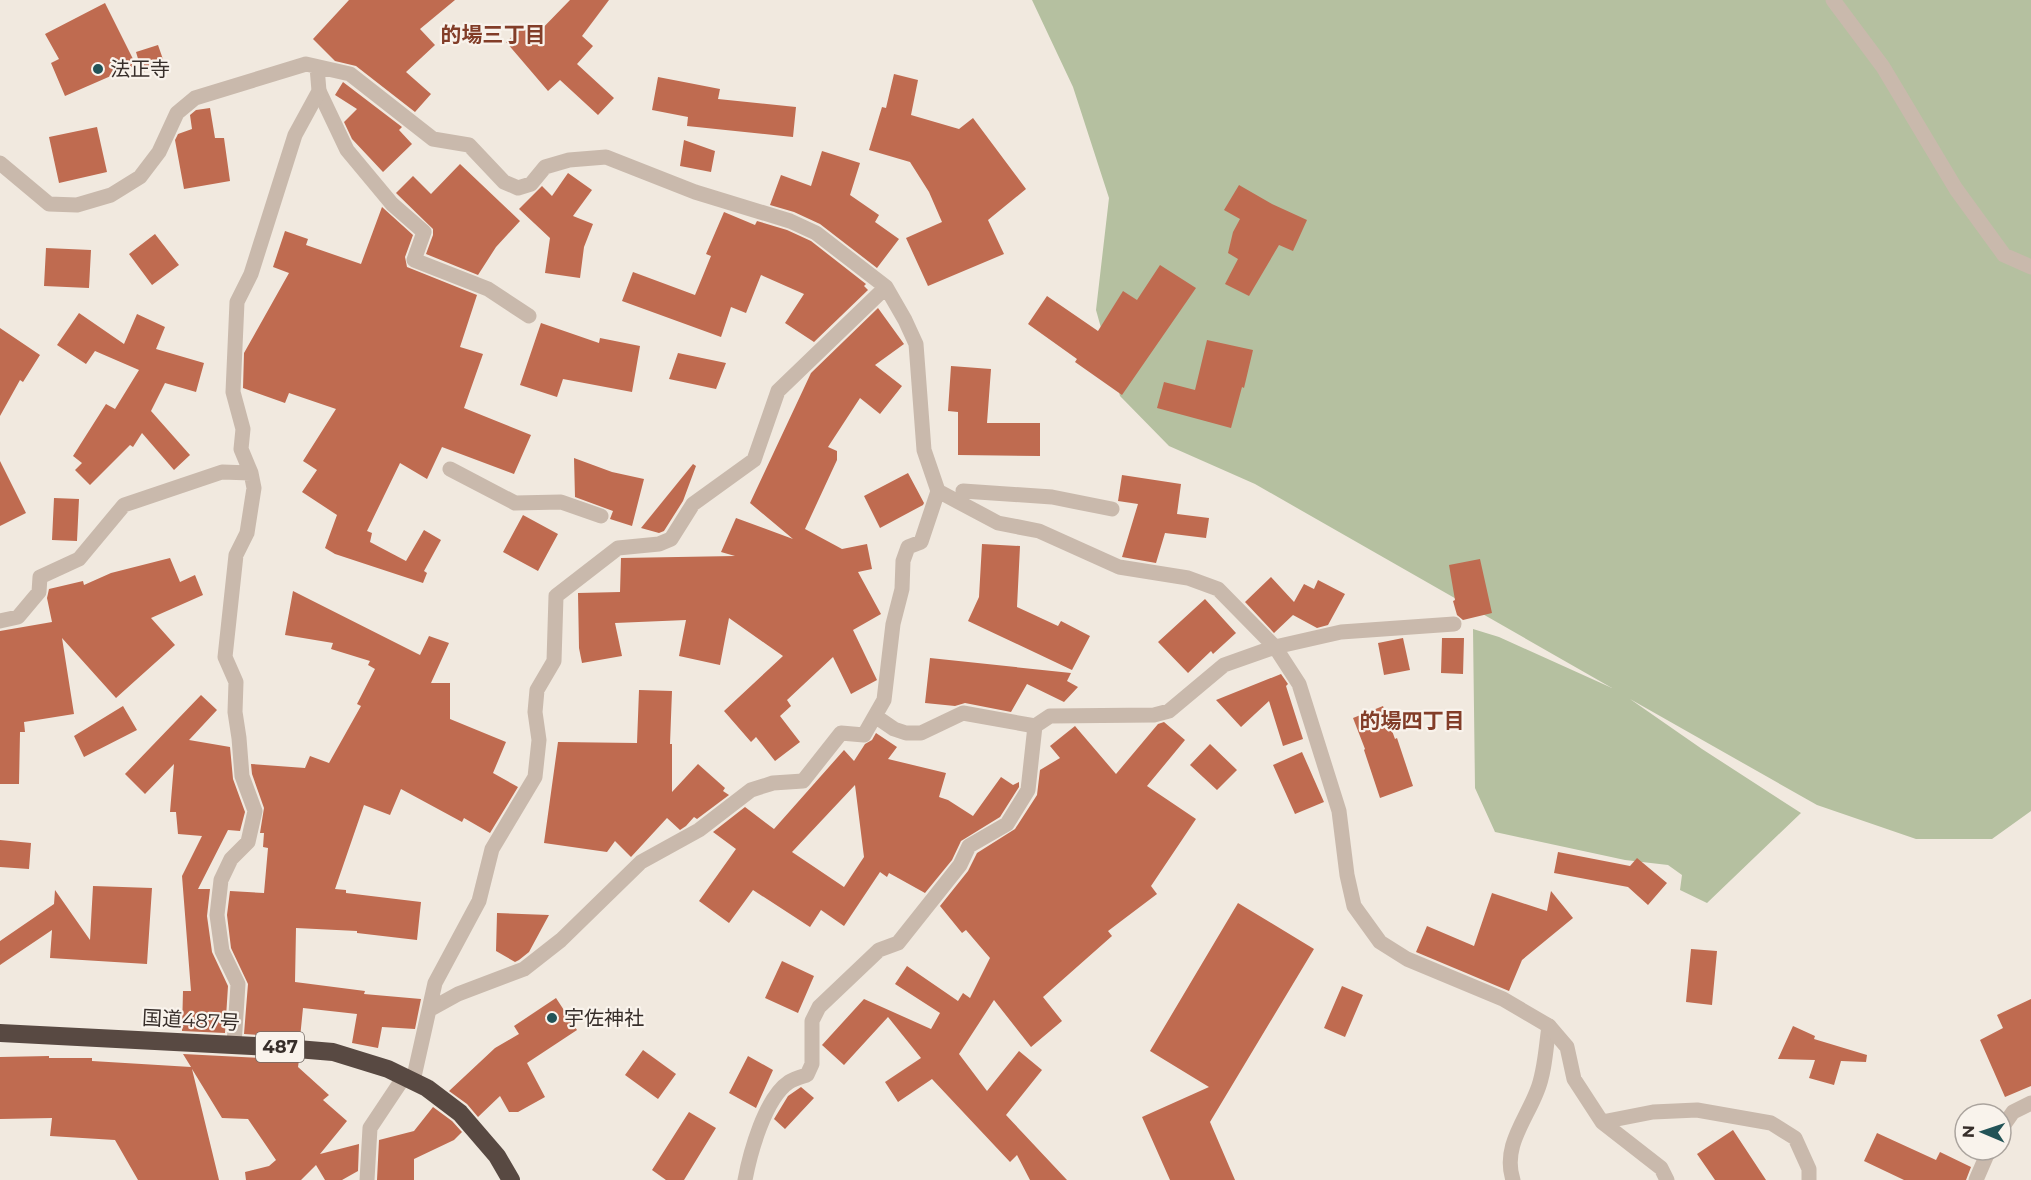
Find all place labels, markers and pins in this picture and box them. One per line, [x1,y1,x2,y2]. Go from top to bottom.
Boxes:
place label: 法正寺 [110,57,170,81]
marker: 法正寺 [91,62,105,76]
place label: 宇佐神社 [564,1006,644,1030]
marker: 宇佐神社 [545,1011,559,1025]

